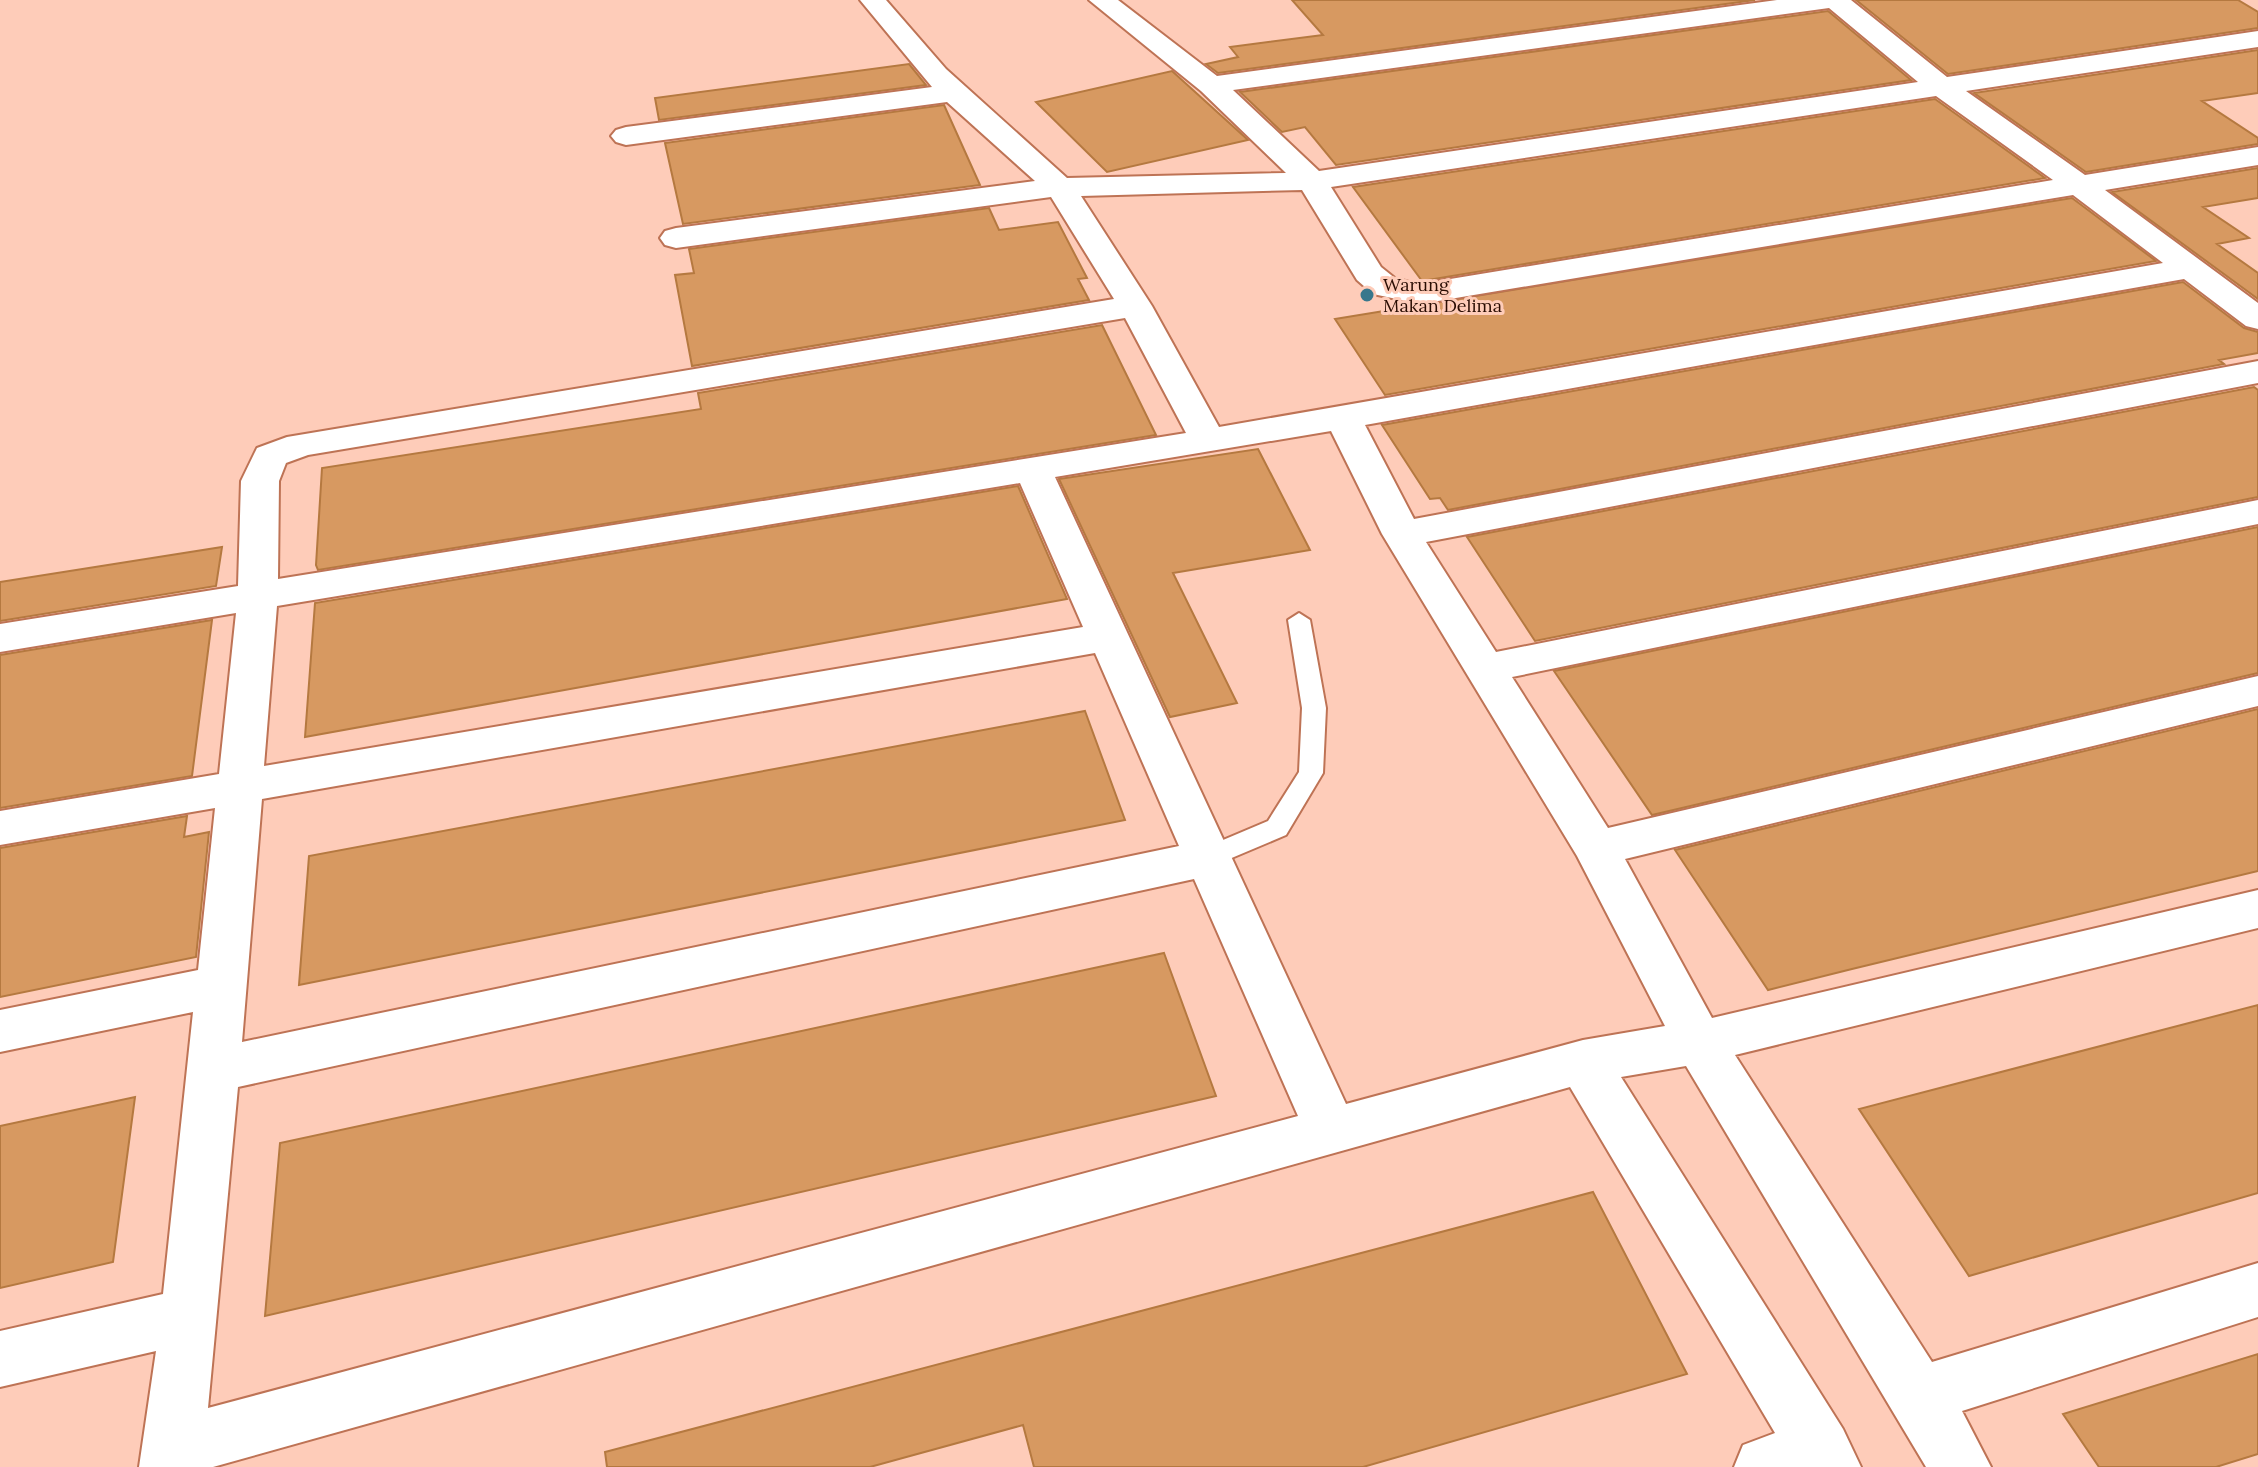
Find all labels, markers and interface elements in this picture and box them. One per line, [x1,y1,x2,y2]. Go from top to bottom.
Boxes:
place label: Warung Makan Delima [1383,273,1502,317]
marker: Warung Makan Delima [1358,286,1376,304]

